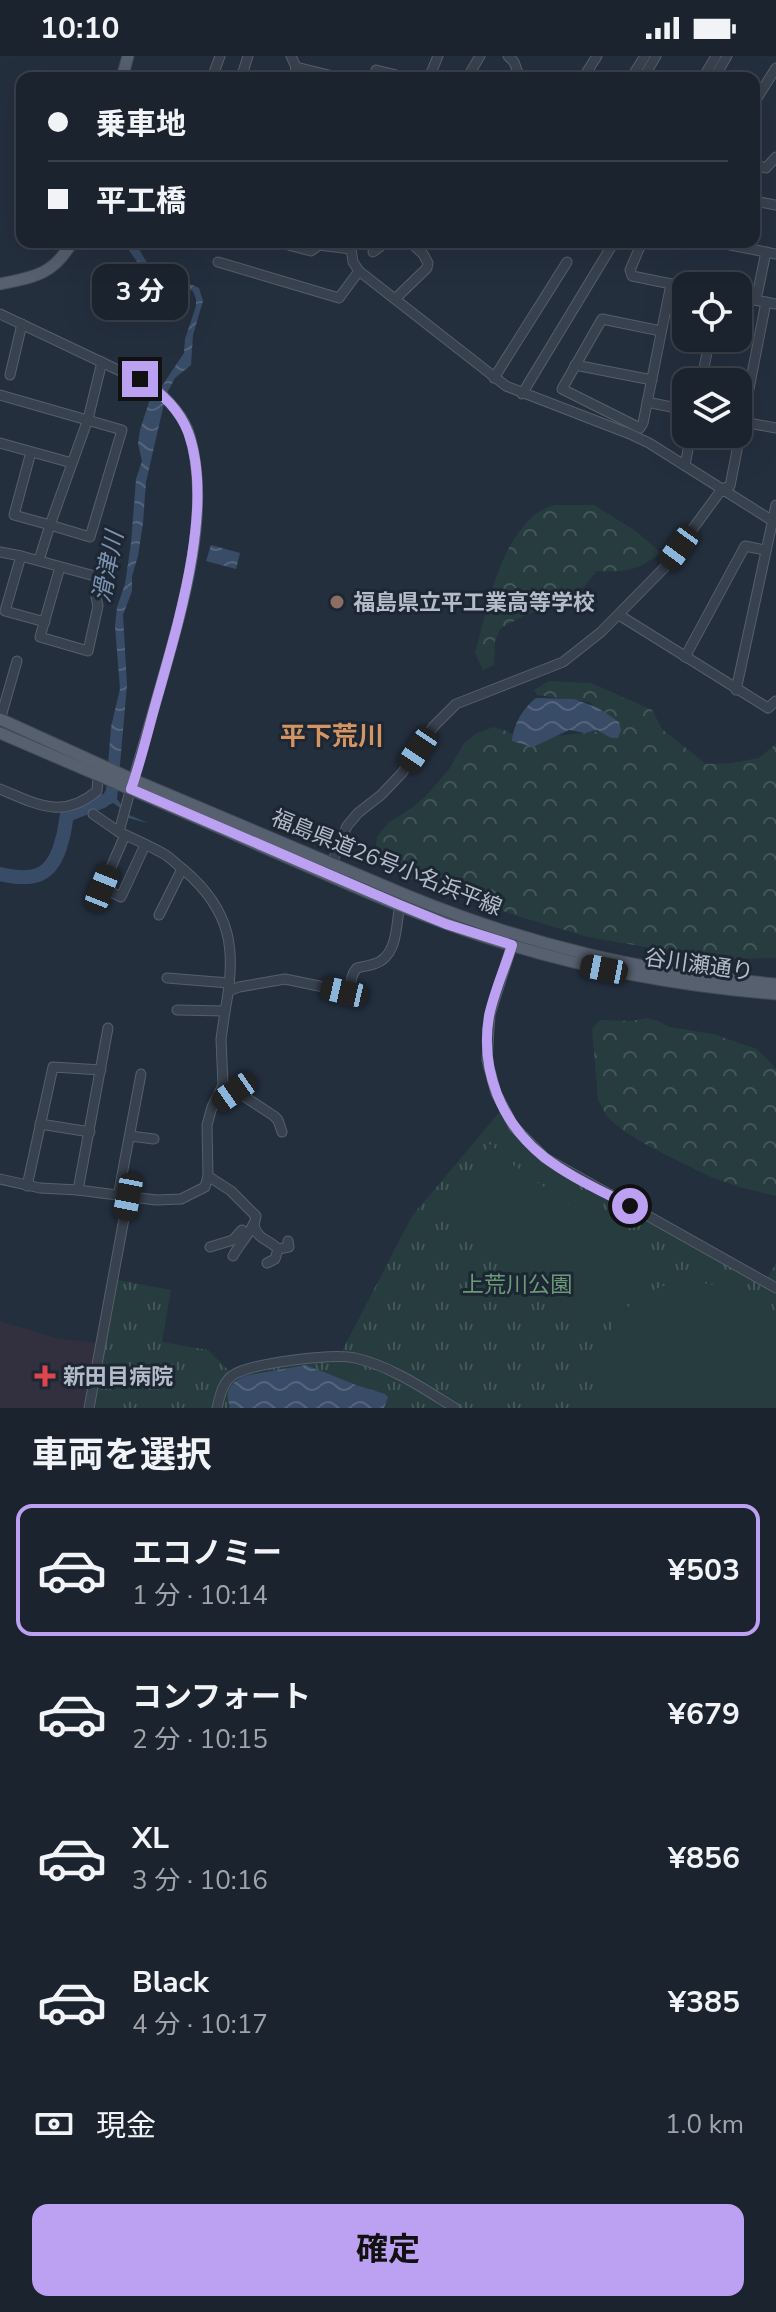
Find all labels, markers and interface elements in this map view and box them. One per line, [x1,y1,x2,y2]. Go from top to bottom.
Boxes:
text: 10:10 [40,8,119,49]
text: 乗車地 [96,104,186,145]
text: 平工橋 [96,181,186,222]
callout: 3 分 [92,263,188,319]
map controls [672,272,752,448]
button: locate [672,272,752,352]
text: 3 分 [116,274,164,309]
route end [122,361,158,397]
button: layers [672,368,752,448]
car [655,522,703,574]
water label: 滑津川 [85,526,131,605]
place label: 福島県立平工業高等学校 [353,588,595,618]
marker: 福島県立平工業高等学校 [328,593,346,611]
district label: 平下荒川 [280,719,384,754]
car [395,723,441,777]
street label: 福島県道26号小名浜平線 [267,803,506,923]
car [82,861,122,915]
street label: 谷川瀬通り [642,942,755,987]
car [578,953,630,985]
car [318,975,370,1009]
car [207,1068,261,1116]
car [112,1171,144,1223]
route start [612,1188,648,1224]
park label: 上荒川公園 [462,1270,572,1300]
place label: 新田目病院 [63,1362,173,1392]
marker: 新田目病院 [34,1365,56,1387]
text: 車両を選択 [32,1431,212,1480]
text: エコノミー [132,1533,282,1574]
icon: car [36,1534,108,1606]
text: ¥503 [668,1550,740,1591]
text: 1 分 · 10:14 [132,1578,268,1613]
text: コンフォート [132,1677,311,1718]
icon: car [36,1678,108,1750]
text: ¥679 [668,1694,740,1735]
text: 2 分 · 10:15 [132,1722,268,1757]
text: XL [132,1818,169,1859]
icon: car [36,1822,108,1894]
text: ¥856 [668,1838,740,1879]
text: 3 分 · 10:16 [132,1863,268,1898]
text: Black [132,1962,209,2003]
icon: car [36,1966,108,2038]
text: ¥385 [668,1982,740,2023]
text: 4 分 · 10:17 [132,2007,268,2042]
icon: cash [32,2102,76,2146]
text: 現金 [96,2106,156,2147]
text: 1.0 km [665,2107,744,2142]
button: 確定 [32,2204,744,2296]

